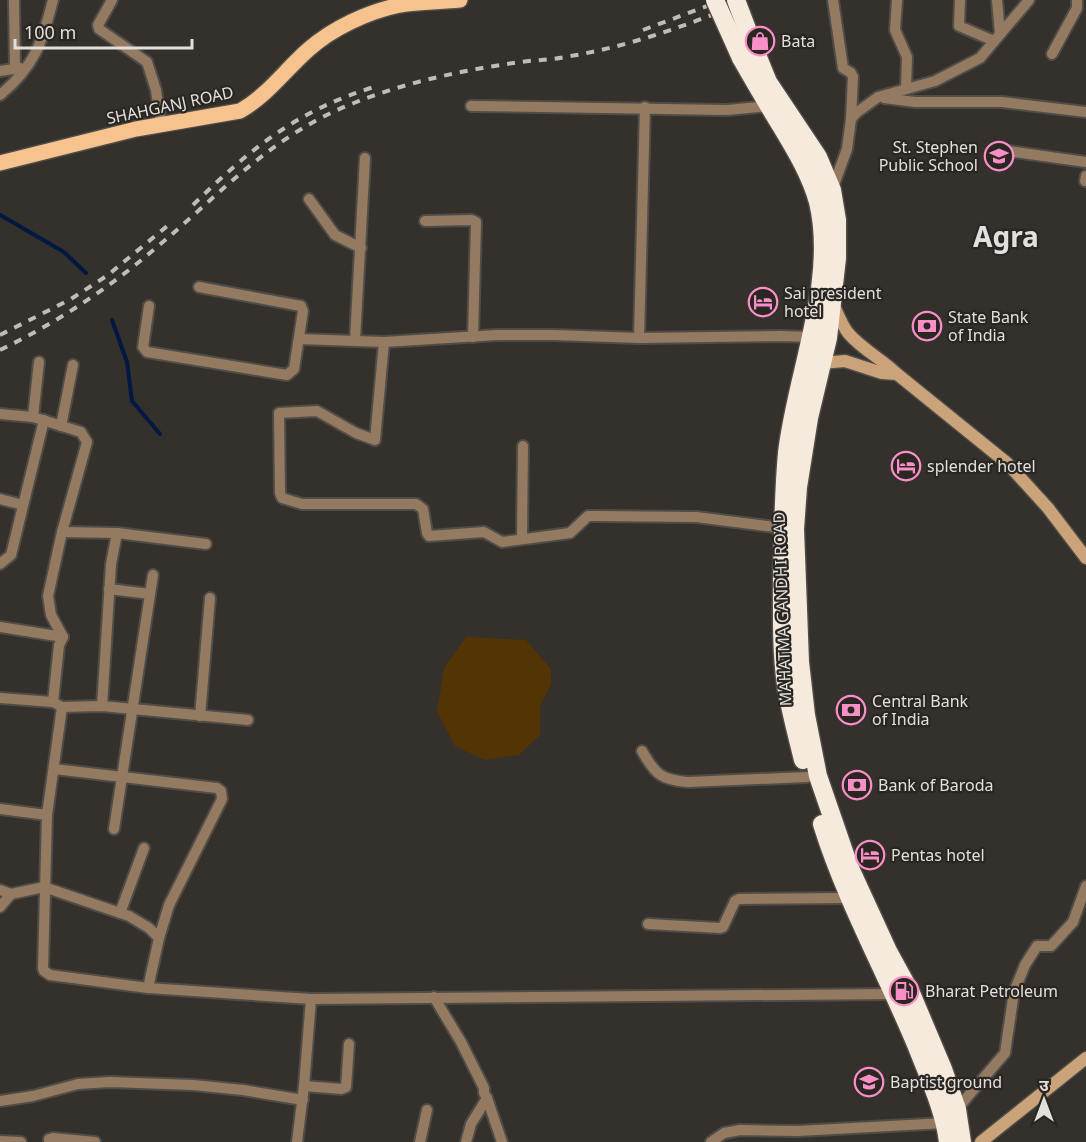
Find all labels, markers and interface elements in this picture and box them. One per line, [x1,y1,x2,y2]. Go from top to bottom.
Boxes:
scale bar [15,12,192,50]
text: 100 m [24,20,76,44]
shop icon: Bata [744,25,776,57]
place label: Bata [781,30,815,52]
street label: SHAHGANJ ROAD [104,81,236,129]
place label: St. Stephen Public School [879,136,978,176]
school or university icon: St. Stephen Public School [983,140,1015,172]
district label: Agra [973,217,1039,255]
place label: Sai president hotel [784,282,882,322]
hotel icon: Sai president hotel [747,286,779,318]
place label: State Bank of India [948,306,1029,346]
bank icon: State Bank of India [911,310,943,342]
hotel icon: splender hotel [890,450,922,482]
place label: splender hotel [927,455,1036,477]
street label: MAHATMA GANDHI ROAD [768,511,796,707]
place label: Central Bank of India [872,690,969,730]
bank icon: Central Bank of India [835,694,867,726]
bank icon: Bank of Baroda [841,769,873,801]
place label: Bank of Baroda [878,774,993,796]
hotel icon: Pentas hotel [854,839,886,871]
place label: Pentas hotel [891,844,985,866]
fuel station icon: Bharat Petroleum [888,975,920,1007]
place label: Bharat Petroleum [925,980,1058,1002]
school or university icon: Baptist ground [853,1066,885,1098]
north arrow [1014,1070,1074,1130]
place label: Baptist ground [890,1071,1002,1093]
text: उ [1039,1074,1049,1096]

